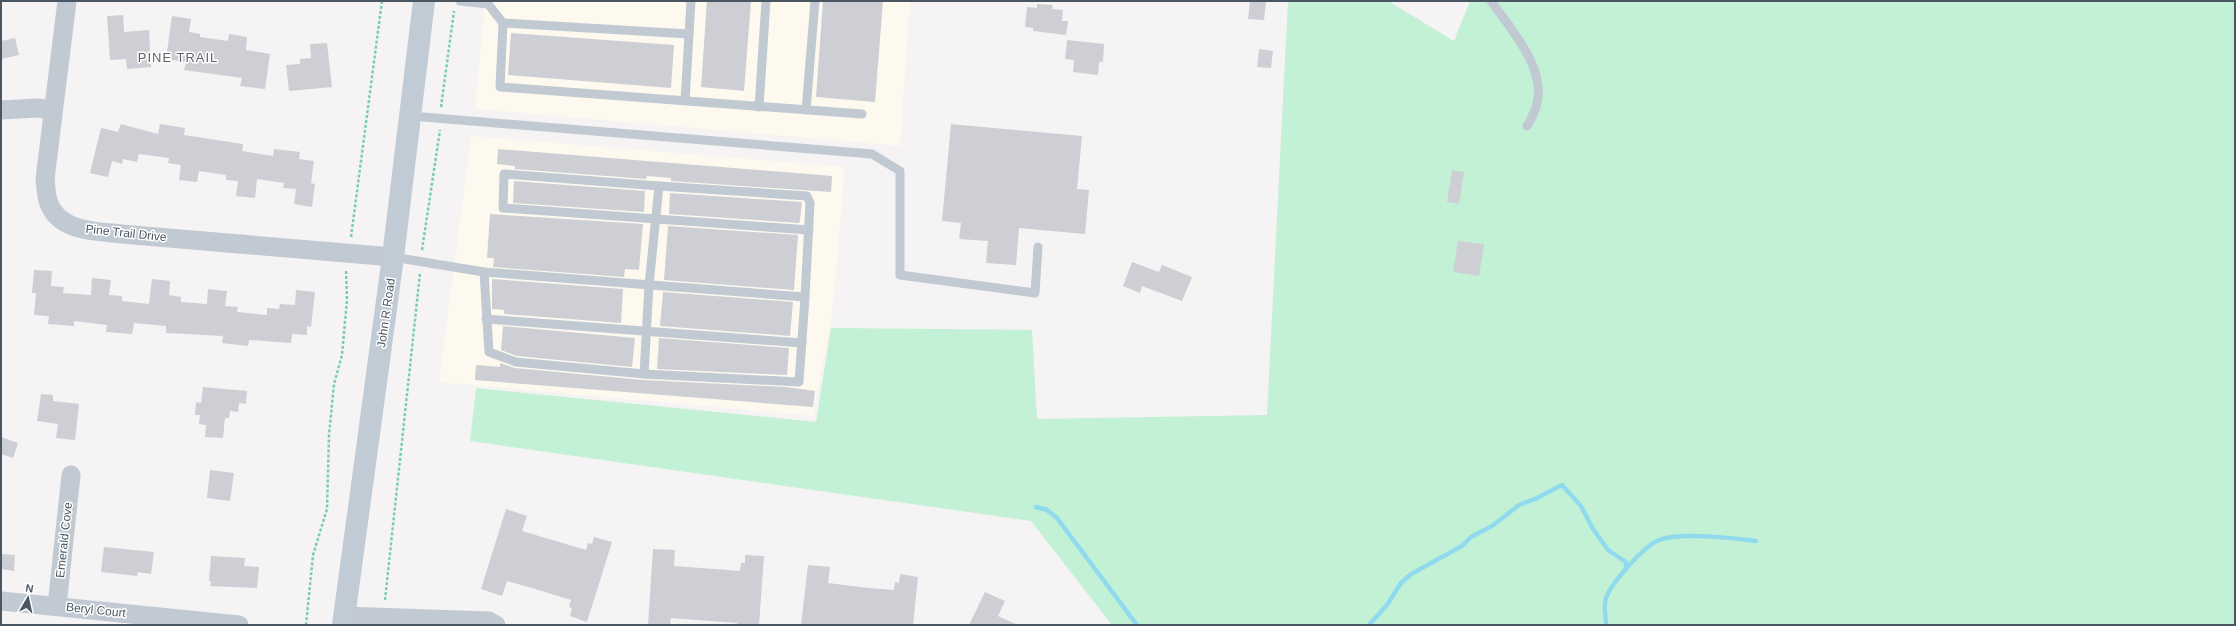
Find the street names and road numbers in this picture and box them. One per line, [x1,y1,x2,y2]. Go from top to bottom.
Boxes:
street label: Pine Trail Drive [85,222,168,244]
street label: John R Road [374,277,398,349]
street label: Emerald Cove [53,501,75,579]
street label: Beryl Court [65,600,127,620]

